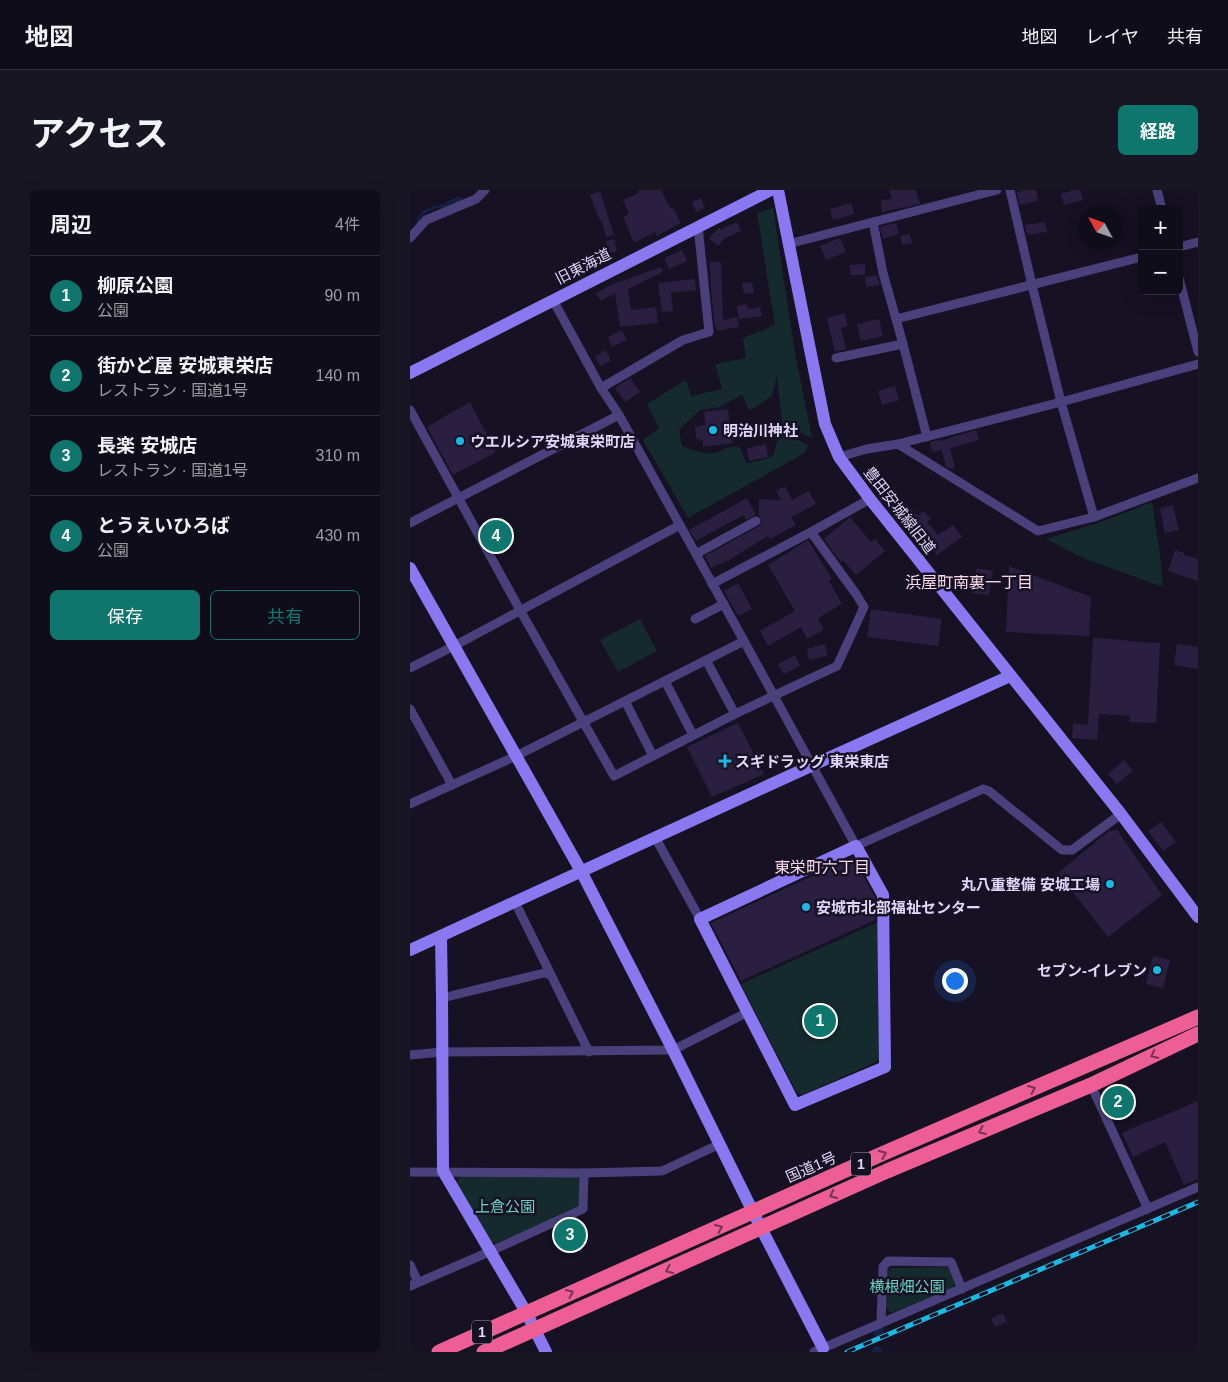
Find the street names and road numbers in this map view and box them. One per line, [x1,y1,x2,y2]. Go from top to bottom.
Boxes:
street label: 旧東海道 [552,245,614,287]
street label: 豊田安城線旧道 [861,463,939,557]
street label: 国道1号 [783,1148,839,1186]
road number: 1 [851,1152,871,1176]
road number: 1 [472,1320,492,1344]

